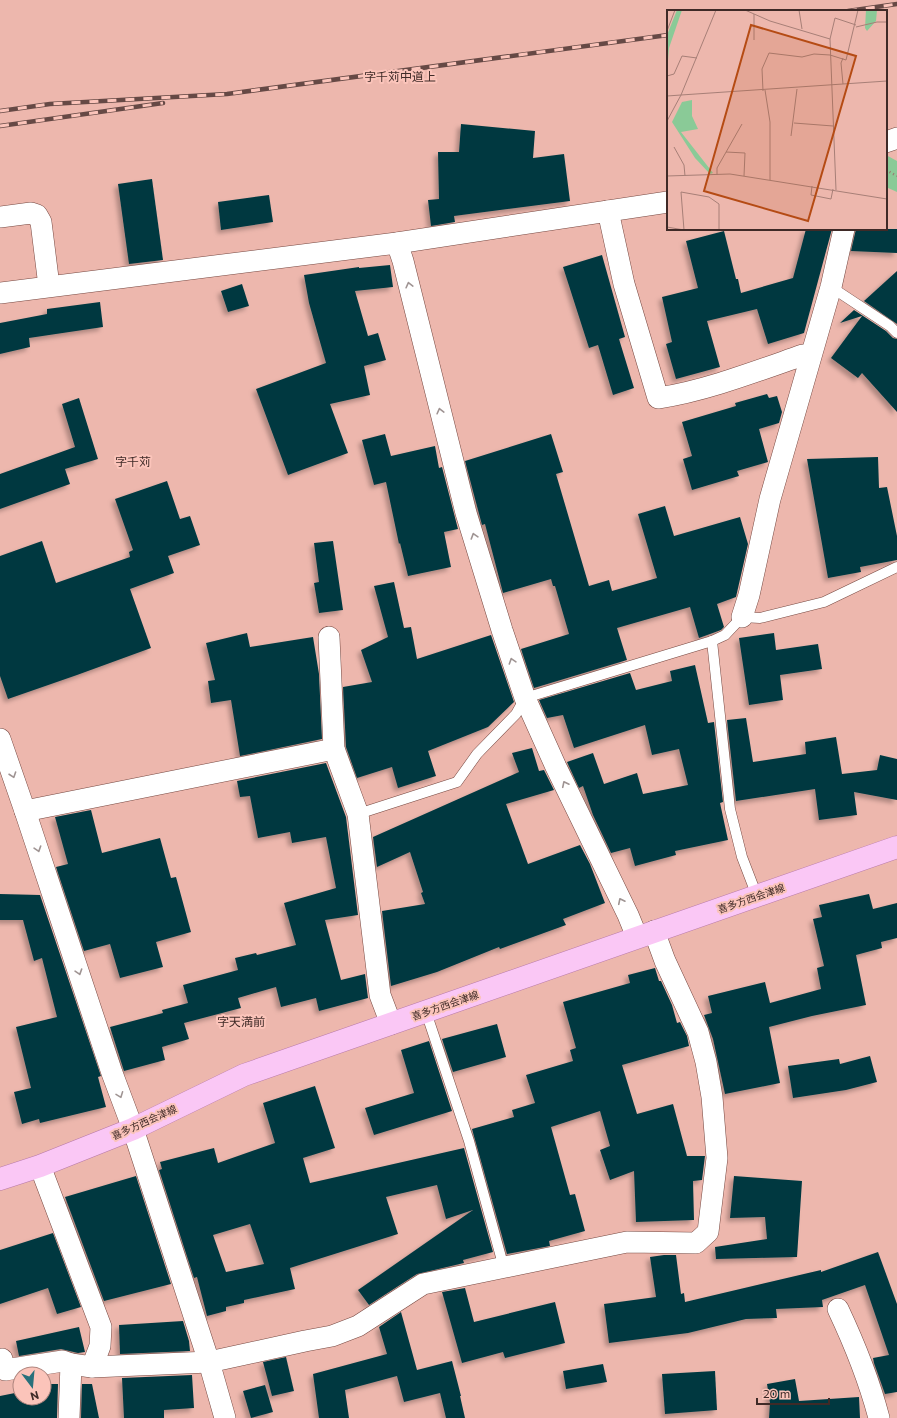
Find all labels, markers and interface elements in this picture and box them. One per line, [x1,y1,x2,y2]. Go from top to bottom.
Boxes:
inset map [667,10,887,230]
district label: 字千苅中道上 [364,69,436,83]
one-way arrow [405,282,413,288]
one-way arrow [436,408,445,415]
district label: 字千苅 [115,454,151,468]
one-way arrow [470,533,479,540]
one-way arrow [509,657,517,664]
one-way arrow [8,772,16,779]
one-way arrow [562,781,570,789]
one-way arrow [33,845,41,852]
street label: 喜多方西会津線 [716,881,786,915]
one-way arrow [618,898,626,906]
one-way arrow [74,968,82,975]
street label: 喜多方西会津線 [410,988,480,1022]
district label: 字天満前 [217,1014,265,1028]
one-way arrow [116,1091,124,1098]
street label: 喜多方西会津線 [110,1102,178,1142]
north arrow [12,1366,52,1406]
scale bar [757,1380,829,1406]
text: 20 m [763,1386,790,1400]
text: N [29,1389,41,1403]

